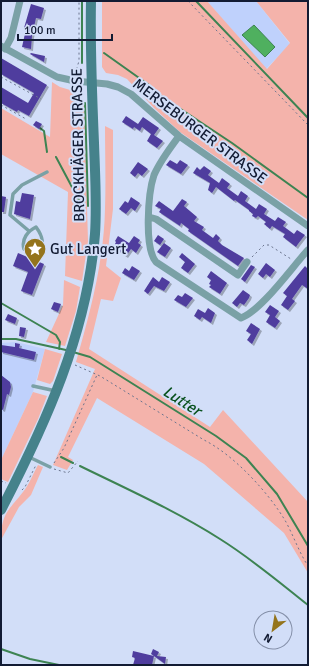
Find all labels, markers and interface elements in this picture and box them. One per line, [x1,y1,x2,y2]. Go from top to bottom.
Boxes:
scale bar [18,16,112,42]
text: 100 m [24,23,56,38]
street label: BROCKHÄGER STRASSE [68,68,88,222]
street label: MERSEBURGER STRASSE [129,75,271,187]
place icon: Gut Langert [22,236,48,269]
place label: Gut Langert [50,240,126,258]
water label: Lutter [159,381,207,422]
north arrow [253,610,293,650]
text: N [261,631,275,646]

